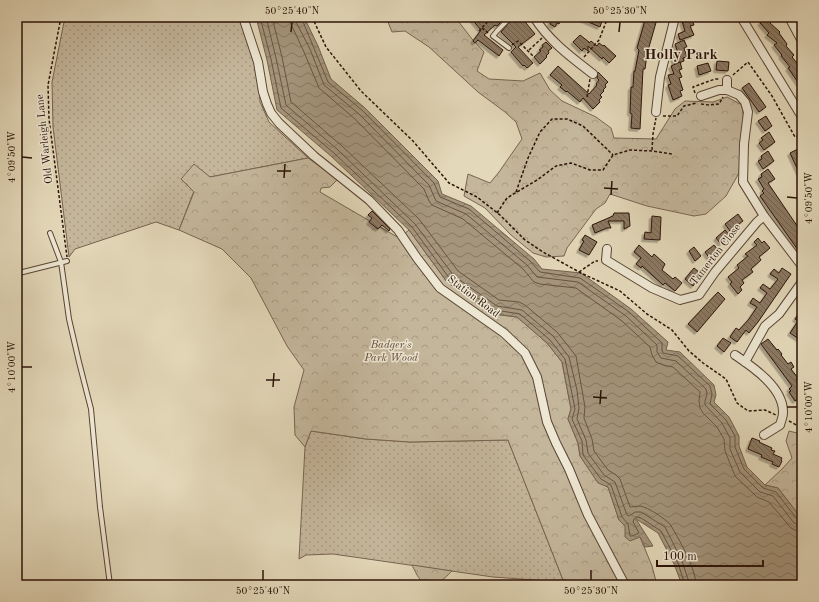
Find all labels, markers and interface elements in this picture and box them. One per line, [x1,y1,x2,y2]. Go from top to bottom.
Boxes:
text: 50°25'40"N [265,6,320,16]
text: 50°25'30"N [593,6,648,16]
district label: Holly Park [644,48,718,63]
street label: Old Warleigh Lane [35,94,55,184]
text: 4°09'50"W [7,131,17,183]
text: 4°09'50"W [804,172,814,224]
street label: Tamerton Close [689,222,743,288]
street label: Station Road [445,274,501,320]
park label: Badger's Park Wood [363,340,418,364]
text: 4°10'00"W [7,341,17,393]
text: 4°10'00"W [804,381,814,433]
scale bar [657,542,763,568]
text: 100 m [663,551,697,563]
text: 50°25'40"N [236,586,291,596]
text: 50°25'30"N [564,586,619,596]

